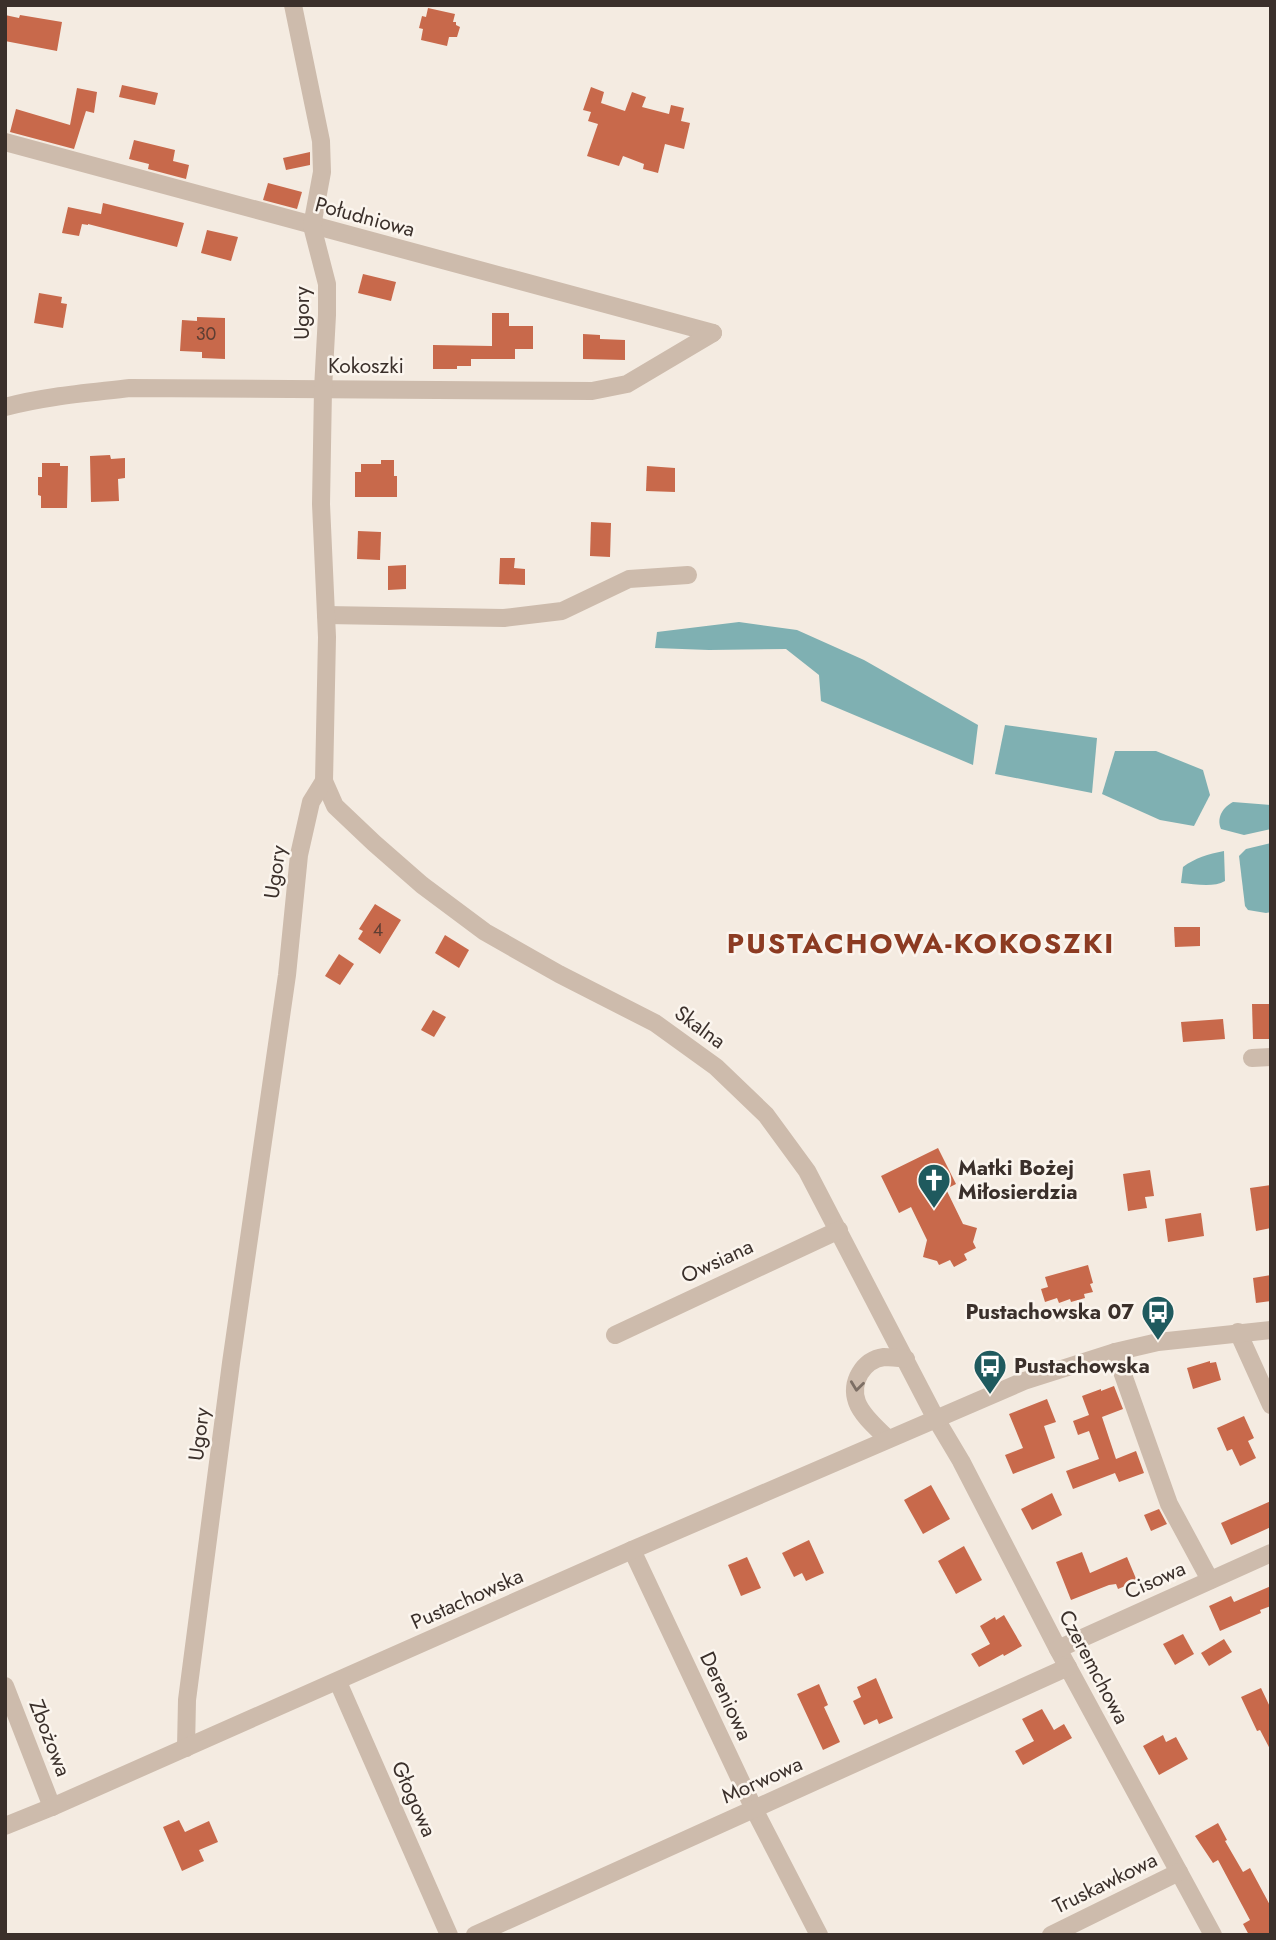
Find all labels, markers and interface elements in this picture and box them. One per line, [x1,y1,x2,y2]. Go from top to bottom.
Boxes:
street label: Południowa [312,189,418,245]
street label: Ugory [287,285,317,340]
house number: 30 [196,321,217,347]
street label: Kokoszki [328,351,404,381]
street label: Ugory [256,843,294,901]
house number: 4 [373,917,383,943]
district label: PUSTACHOWA-KOKOSZKI [727,923,1115,964]
street label: Skalna [668,998,732,1056]
place label: Matki Bożej Miłosierdzia [958,1153,1078,1207]
church icon: Matki Bożej Miłosierdzia [915,1161,953,1210]
street label: Owsiana [676,1231,758,1291]
bus stop icon: Pustachowska 07 [1139,1293,1177,1342]
place label: Pustachowska 07 [965,1297,1134,1327]
bus stop icon: Pustachowska [971,1347,1009,1396]
place label: Pustachowska [1014,1351,1150,1381]
one-way arrow [850,1380,865,1392]
street label: Ugory [181,1405,217,1462]
street label: Cisowa [1120,1553,1190,1607]
street label: Pustachowska [406,1561,528,1637]
street label: Czeremchowa [1051,1605,1137,1729]
street label: Dereniowa [692,1647,760,1745]
street label: Zbożowa [22,1695,78,1781]
street label: Morwowa [717,1749,807,1811]
street label: Głogowa [384,1756,444,1842]
street label: Truskawkowa [1048,1845,1162,1921]

